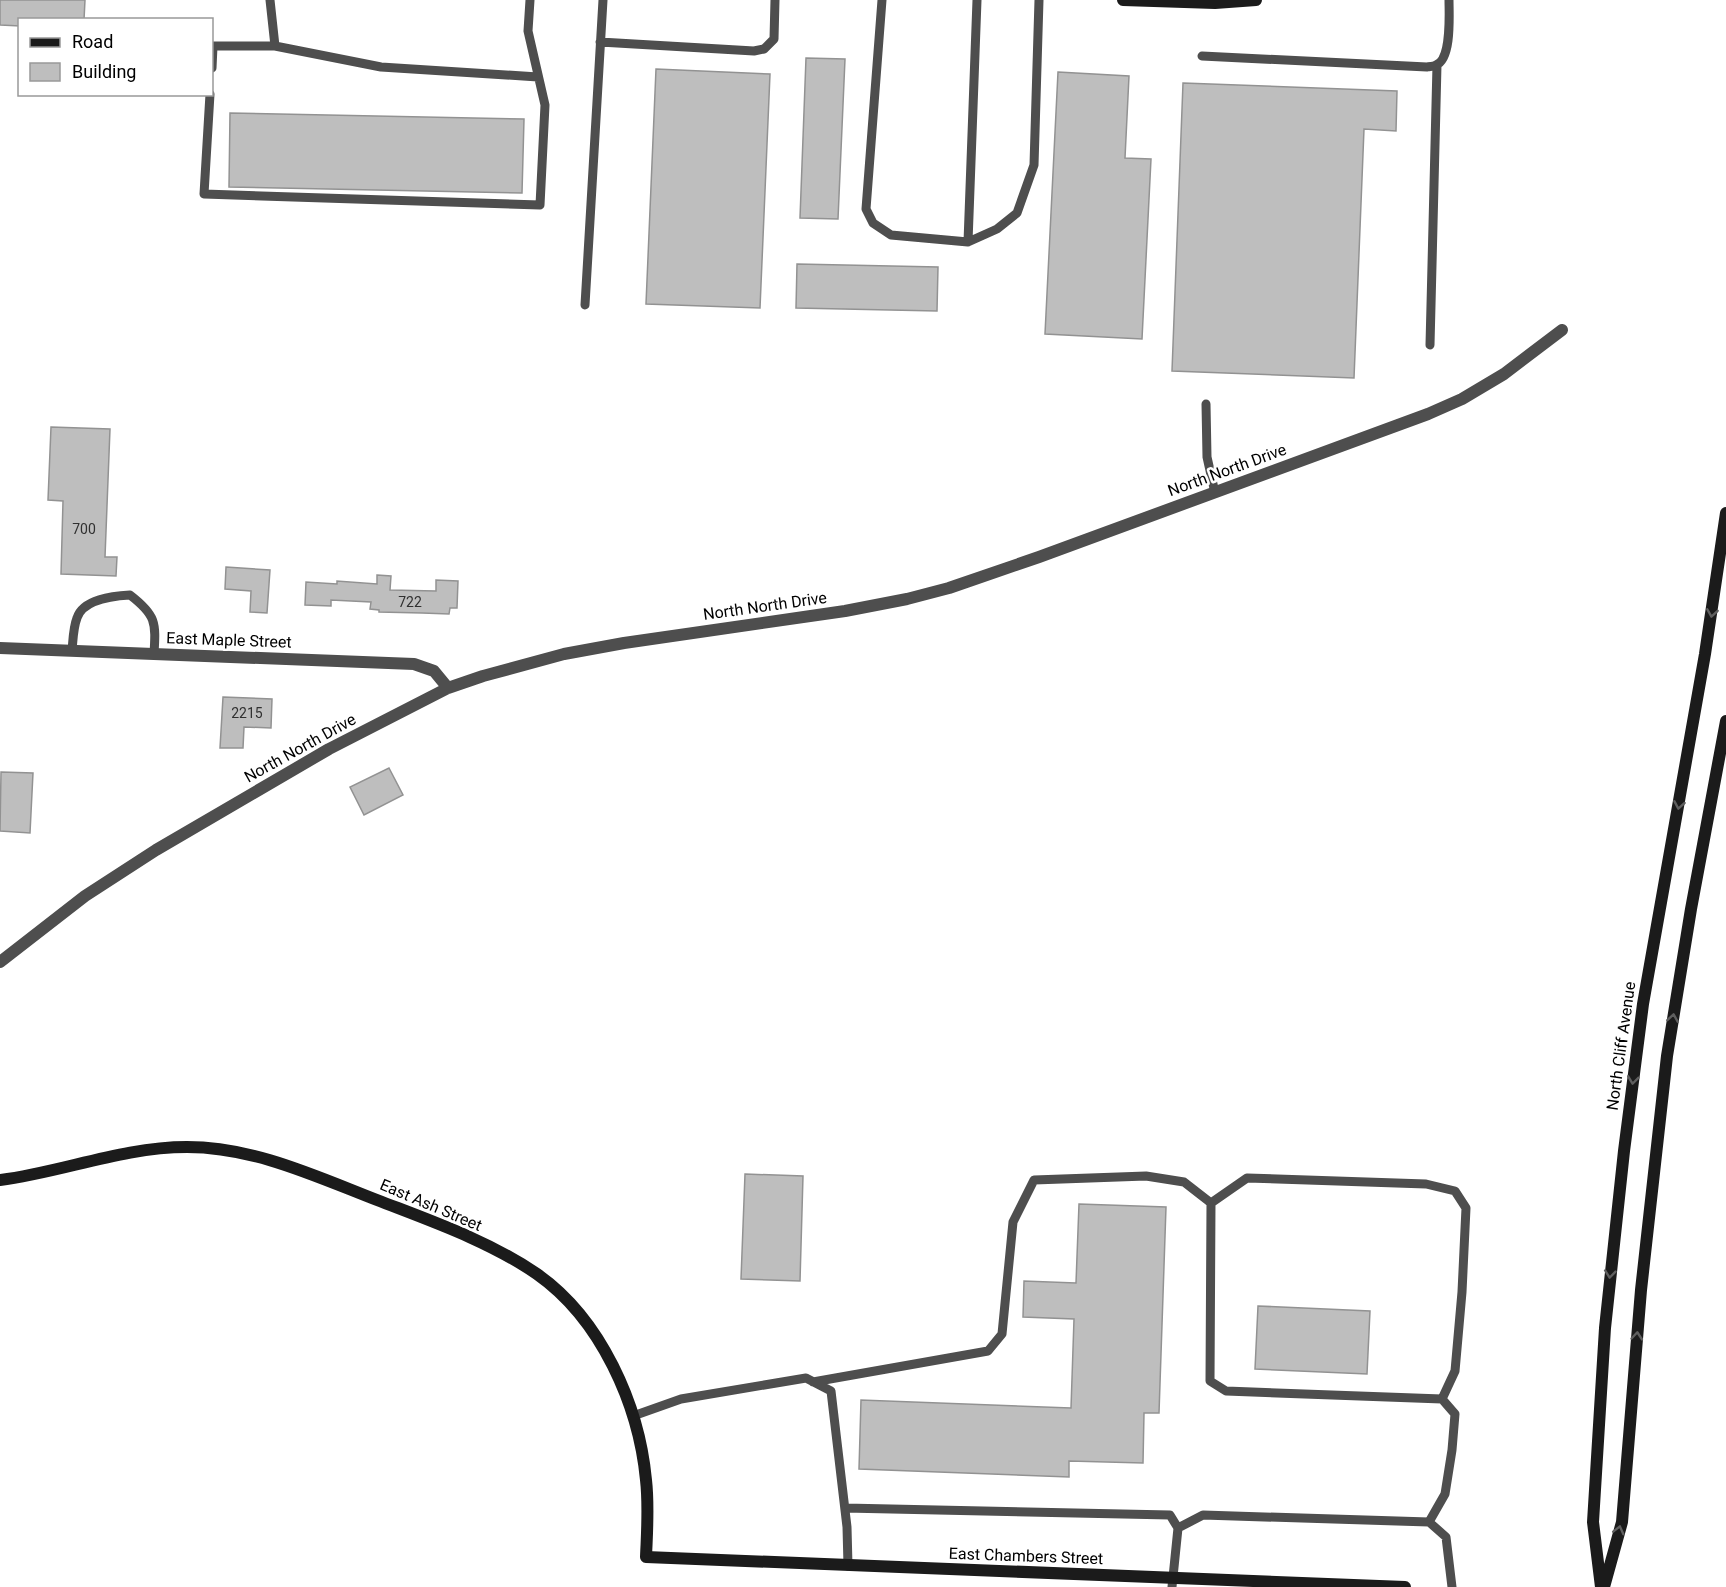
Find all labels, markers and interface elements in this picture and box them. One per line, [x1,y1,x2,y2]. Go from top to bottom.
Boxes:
legend [18,18,213,96]
text: Road [72,31,113,52]
text: Building [72,61,136,82]
street label: North North Drive [1165,440,1289,500]
house number: 700 [72,521,96,537]
street label: North North Drive [702,588,828,624]
house number: 722 [398,594,422,610]
one-way arrow [1706,608,1718,617]
street label: East Maple Street [166,628,292,652]
house number: 2215 [231,705,263,721]
street label: North North Drive [241,709,359,787]
one-way arrow [1673,800,1686,810]
street label: North Cliff Avenue [1603,980,1639,1112]
one-way arrow [1667,1013,1679,1022]
one-way arrow [1627,1075,1639,1085]
street label: East Ash Street [377,1175,485,1235]
one-way arrow [1604,1269,1617,1278]
one-way arrow [1630,1332,1643,1341]
one-way arrow [1612,1526,1625,1536]
street label: East Chambers Street [948,1544,1104,1568]

